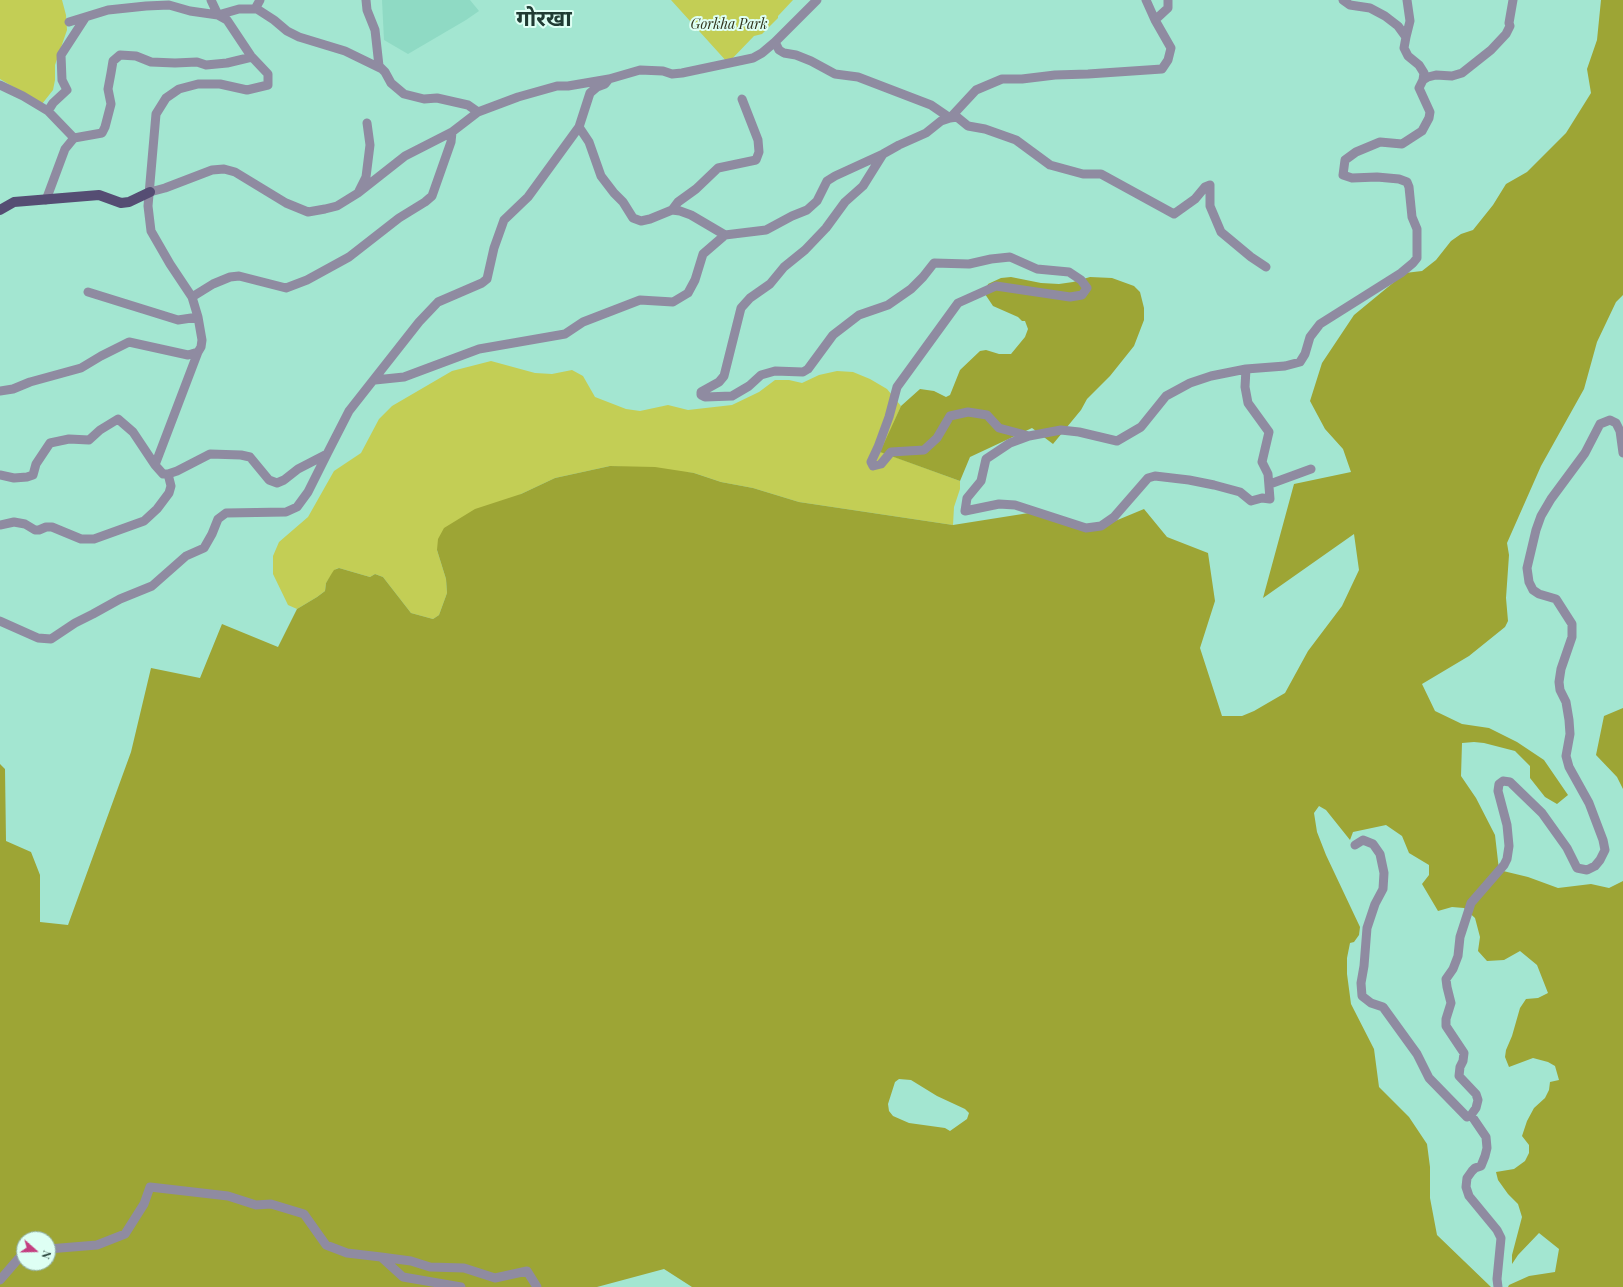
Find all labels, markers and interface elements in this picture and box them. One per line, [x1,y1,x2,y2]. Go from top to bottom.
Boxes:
district label: गोरखा [516,6,572,32]
park label: Gorkha Park [691,17,767,33]
north arrow [16,1231,56,1271]
text: N [38,1249,55,1261]

